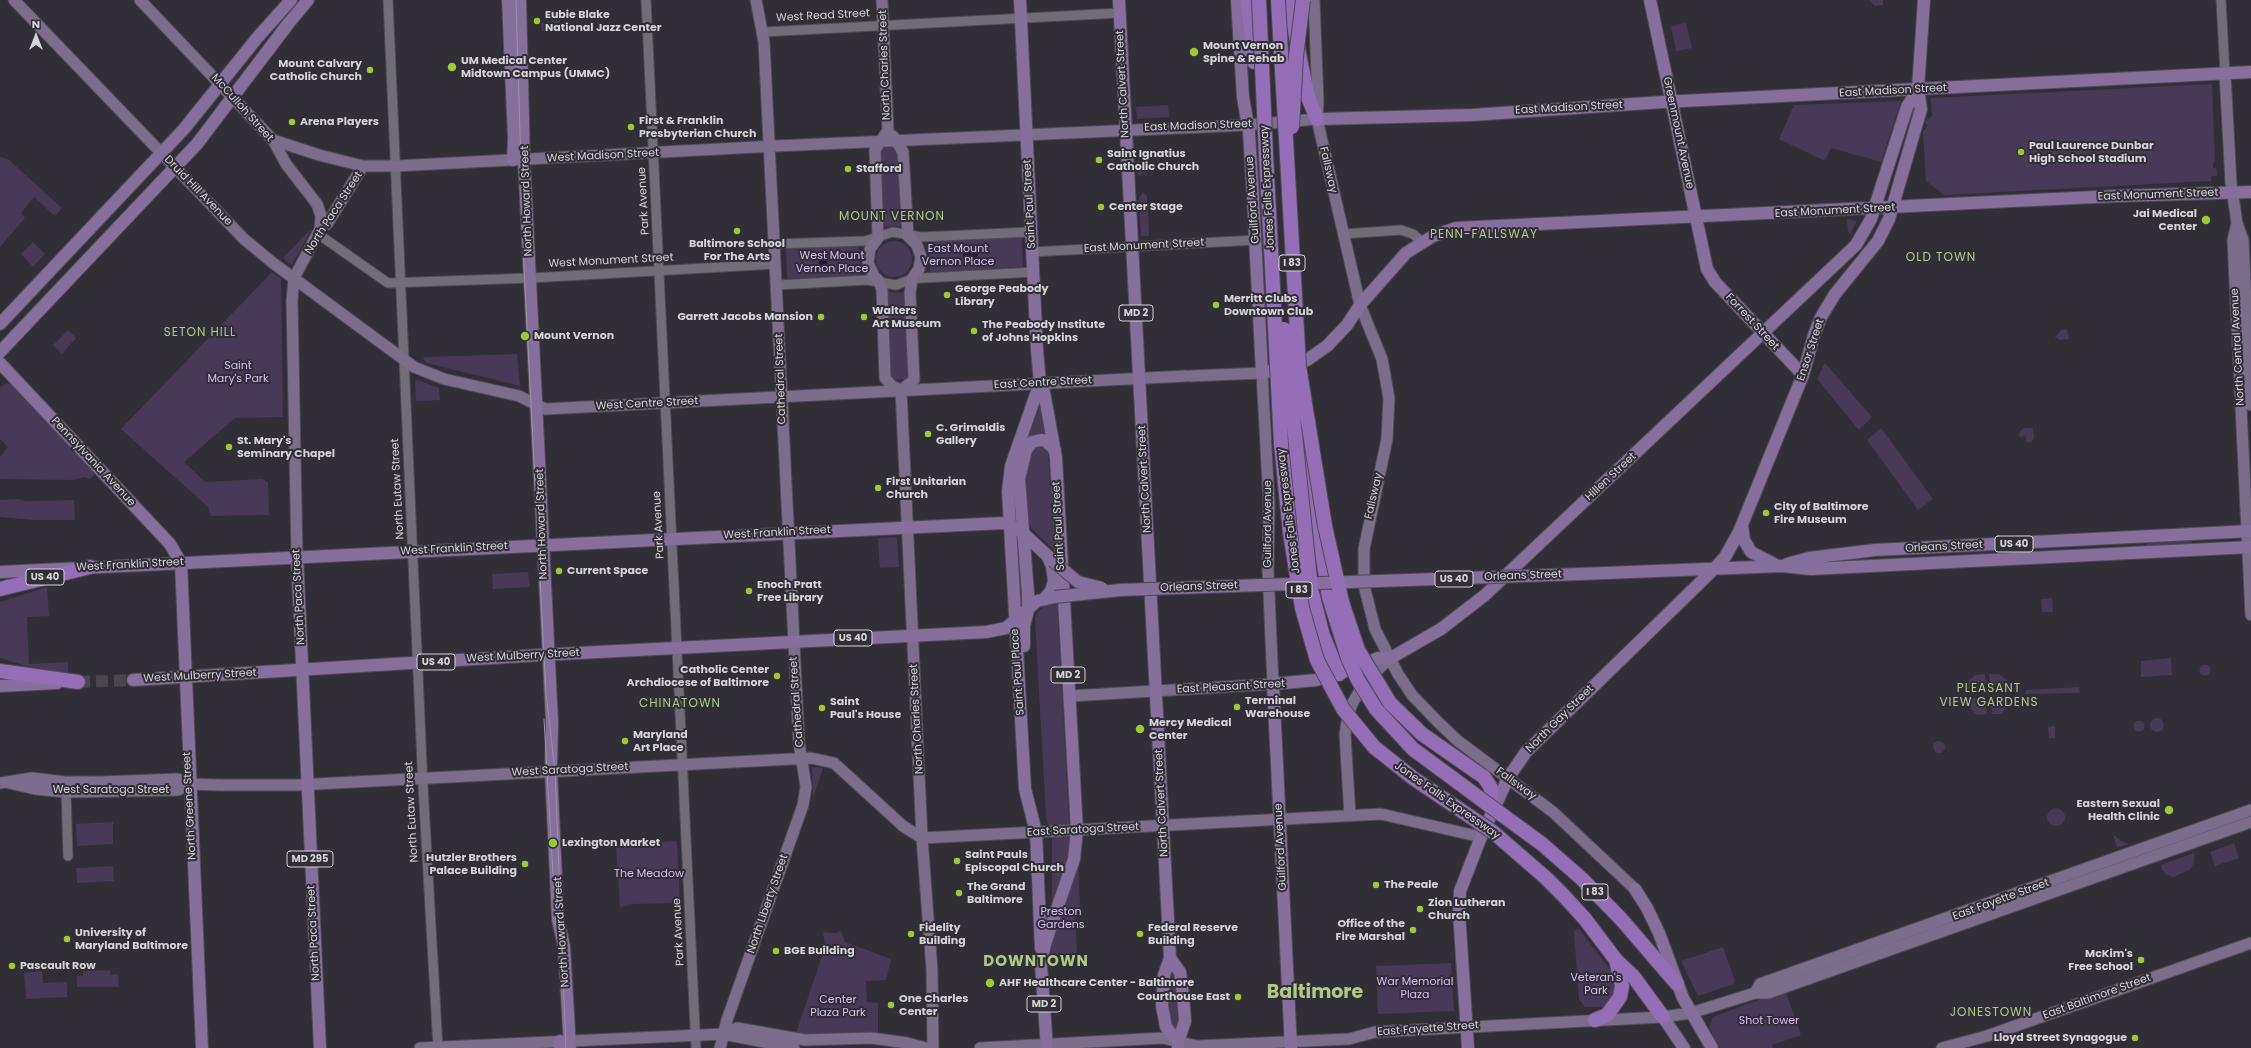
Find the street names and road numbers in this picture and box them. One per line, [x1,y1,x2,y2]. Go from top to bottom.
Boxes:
street label: West Read Street [776,7,870,25]
street label: North Charles Street [876,10,894,120]
street label: North Calvert Street [1114,30,1132,138]
street label: McCulloh Street [208,72,276,144]
street label: Greenmount Avenue [1660,76,1696,190]
street label: East Madison Street [1839,82,1947,100]
street label: East Madison Street [1515,99,1623,117]
street label: East Madison Street [1144,118,1252,134]
street label: Jones Falls Expressway [1258,125,1278,251]
street label: North Howard Street [518,145,536,257]
street label: West Madison Street [547,146,659,166]
street label: Fallsway [1316,146,1340,194]
street label: Druid Hill Avenue [161,153,235,229]
street label: Guilford Avenue [1243,156,1263,244]
street label: Saint Paul Street [1021,159,1039,249]
street label: Park Avenue [636,167,652,235]
street label: North Paca Street [302,169,366,257]
street label: East Monument Street [2097,186,2219,204]
street label: East Monument Street [1774,201,1896,221]
street label: East Monument Street [1083,236,1205,256]
street label: West Monument Street [548,251,674,271]
road number: I 83 [1279,255,1305,271]
street label: North Central Avenue [2228,288,2248,406]
street label: Forrest Street [1722,291,1782,353]
road number: MD 2 [1119,305,1153,321]
street label: Ensor Street [1795,317,1827,383]
street label: Cathedral Street [773,333,789,425]
street label: East Centre Street [994,374,1092,392]
street label: West Centre Street [595,395,699,413]
street label: Pennsylvania Avenue [48,415,138,509]
street label: North Calvert Street [1136,425,1154,533]
street label: North Eutaw Street [389,438,407,540]
street label: Jones Falls Expressway [1275,448,1303,574]
street label: Hillen Street [1583,450,1639,504]
street label: North Howard Street [533,468,551,580]
street label: Fallsway [1362,472,1386,520]
street label: Guilford Avenue [1261,480,1275,568]
street label: Saint Paul Street [1050,481,1068,571]
street label: Park Avenue [651,491,667,559]
street label: West Franklin Street [723,524,831,542]
road number: US 40 [1995,536,2033,552]
street label: Orleans Street [1905,538,1983,556]
street label: West Franklin Street [400,540,508,558]
street label: North Paca Street [290,549,308,645]
street label: West Franklin Street [76,556,184,574]
street label: Orleans Street [1484,568,1562,584]
road number: US 40 [26,569,64,585]
road number: US 40 [1435,571,1473,587]
street label: Orleans Street [1160,579,1238,595]
road number: I 83 [1286,582,1312,598]
street label: Saint Paul Place [1008,628,1028,716]
road number: US 40 [834,630,872,646]
street label: West Mulberry Street [466,646,580,666]
road number: US 40 [417,654,455,670]
street label: Cathedral Street [787,656,807,748]
street label: North Charles Street [908,664,926,774]
street label: West Mulberry Street [143,666,257,686]
road number: MD 2 [1051,667,1085,683]
street label: East Pleasant Street [1176,678,1286,696]
street label: North Gay Street [1523,682,1597,756]
street label: North Calvert Street [1153,749,1171,857]
street label: North Greene Street [181,752,199,860]
street label: Jones Falls Expressway [1392,759,1502,843]
street label: West Saratoga Street [511,760,629,780]
street label: North Eutaw Street [403,761,421,863]
street label: Fallsway [1493,765,1539,803]
street label: West Saratoga Street [53,783,169,797]
street label: Guilford Avenue [1272,803,1290,891]
street label: East Saratoga Street [1027,820,1139,840]
road number: MD 295 [287,851,333,867]
street label: North Liberty Street [745,853,791,955]
street label: North Howard Street [552,876,572,988]
street label: East Fayette Street [1951,876,2051,924]
road number: I 83 [1582,884,1608,900]
street label: North Paca Street [305,885,323,981]
street label: Park Avenue [671,898,687,966]
street label: East Baltimore Street [2041,971,2153,1023]
road number: MD 2 [1027,996,1061,1012]
street label: East Fayette Street [1377,1019,1479,1039]

